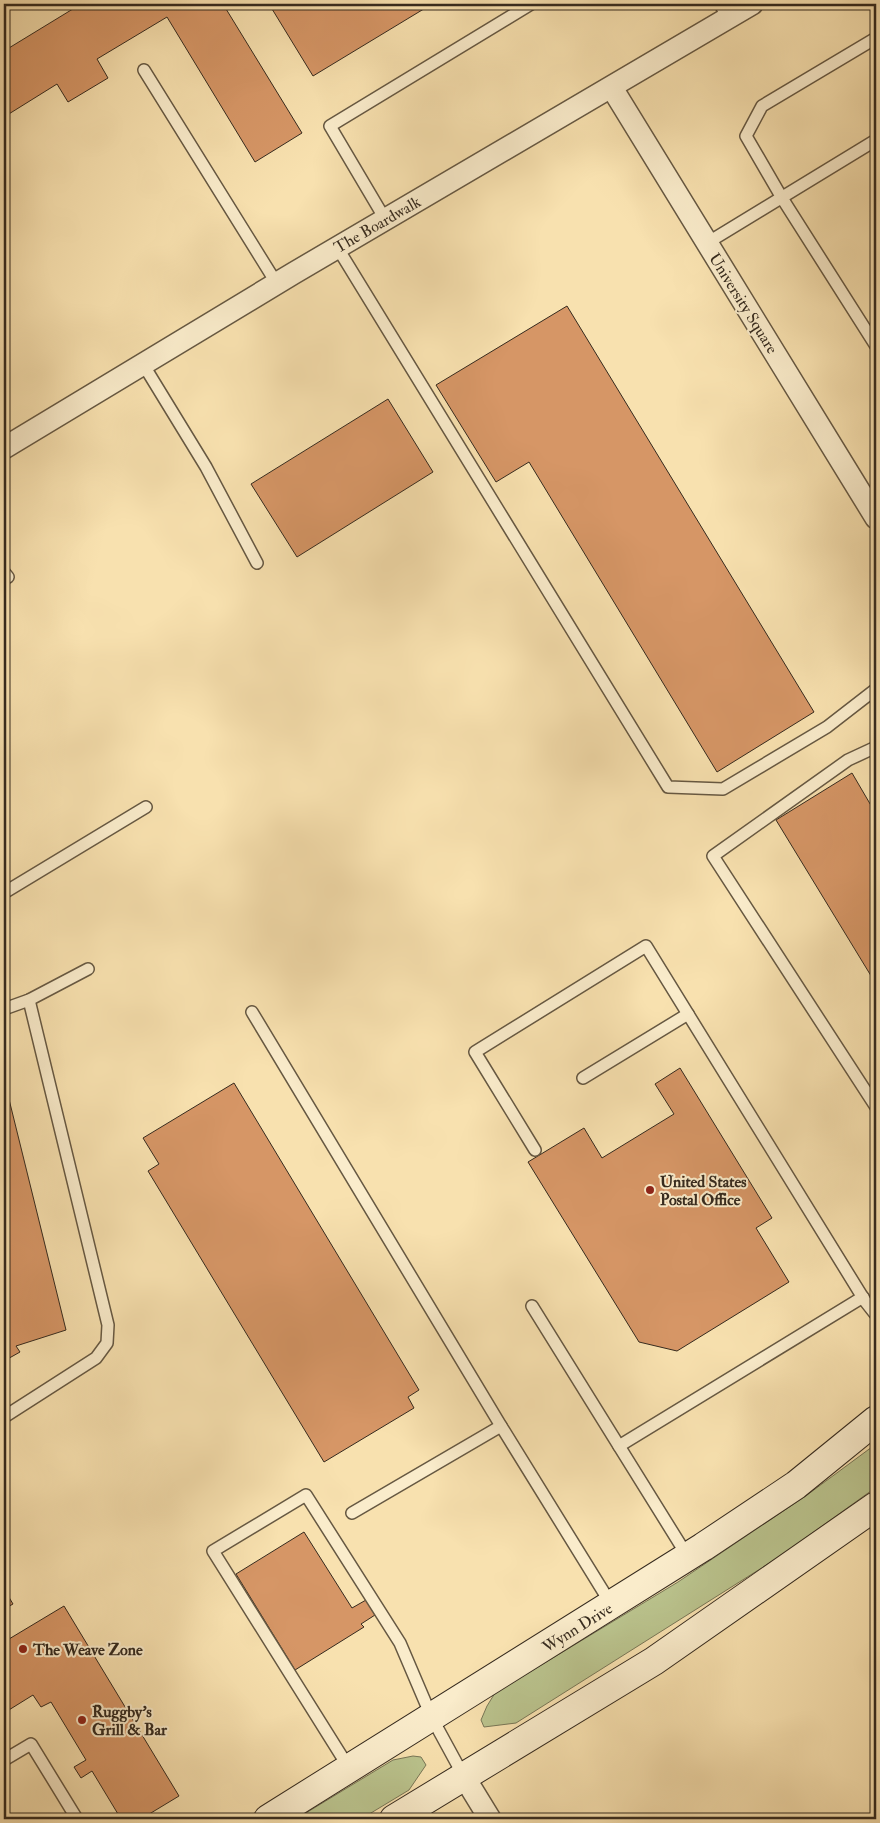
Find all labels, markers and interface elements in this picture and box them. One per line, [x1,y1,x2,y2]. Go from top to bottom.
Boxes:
street label: The Boardwalk [331,192,425,258]
street label: University Square [704,250,782,358]
place label: United States Postal Office [660,1172,747,1210]
marker: United States Postal Office [644,1184,656,1196]
street label: Wynn Drive [538,1598,617,1658]
place label: The Weave Zone [32,1640,143,1660]
marker: The Weave Zone [17,1643,29,1655]
place label: Ruggby's Grill & Bar [92,1702,168,1740]
marker: Ruggby's Grill & Bar [76,1714,88,1726]

